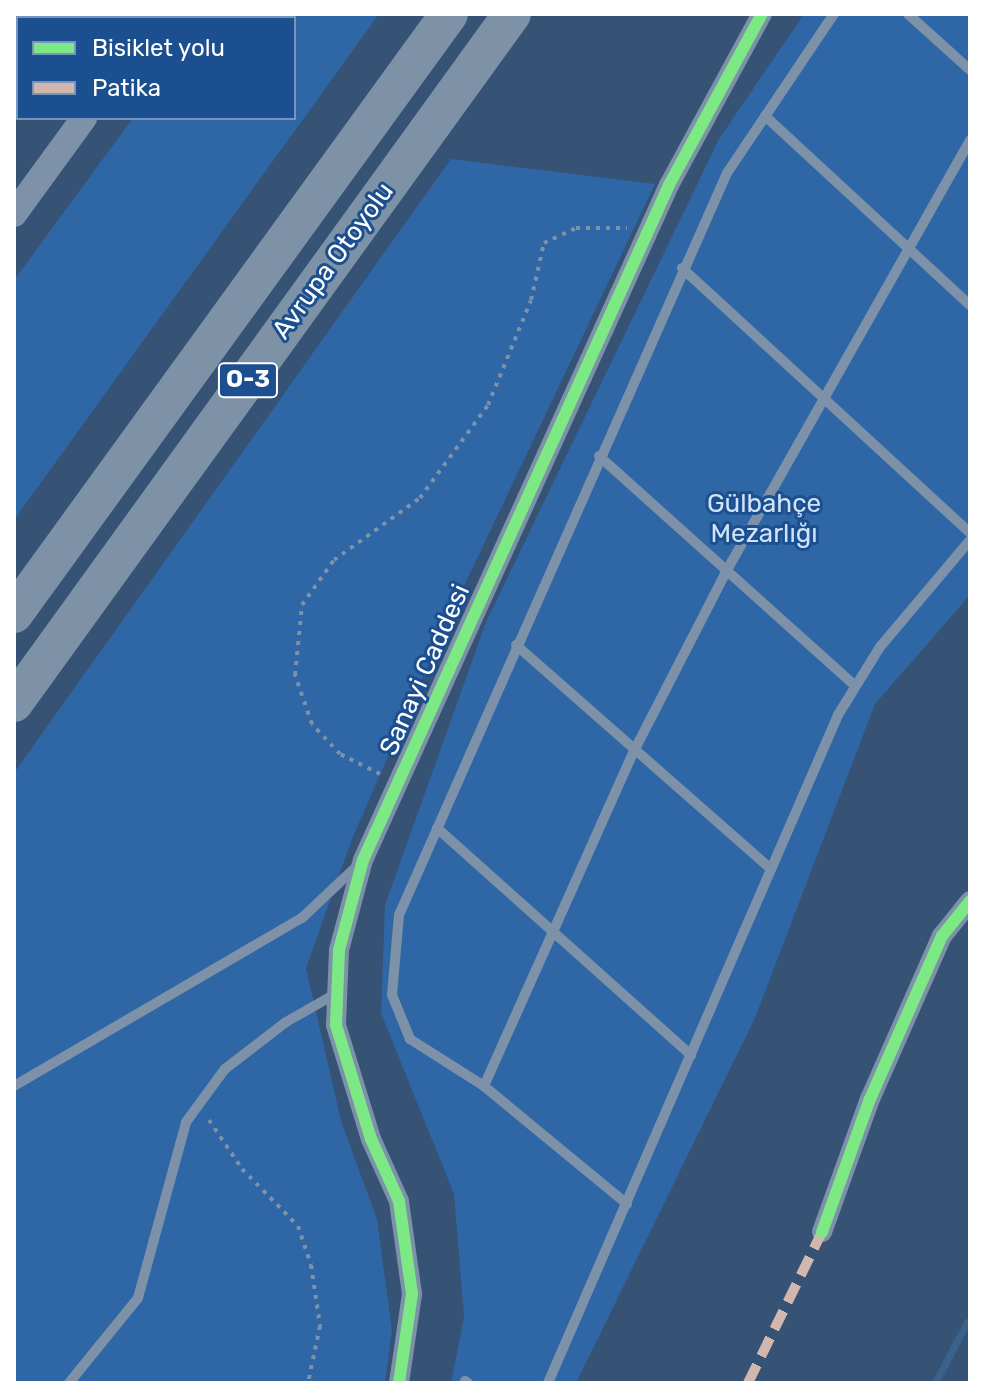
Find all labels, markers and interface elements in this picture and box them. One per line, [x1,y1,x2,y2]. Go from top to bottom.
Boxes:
legend [16,16,296,120]
text: Bisiklet yolu [92,34,225,62]
text: Patika [92,74,161,102]
street label: Avrupa Otoyolu [266,177,400,345]
road number: O-3 [216,360,280,400]
park label: Gülbahçe Mezarlığı [707,488,821,550]
street label: Sanayi Caddesi [373,580,477,760]

